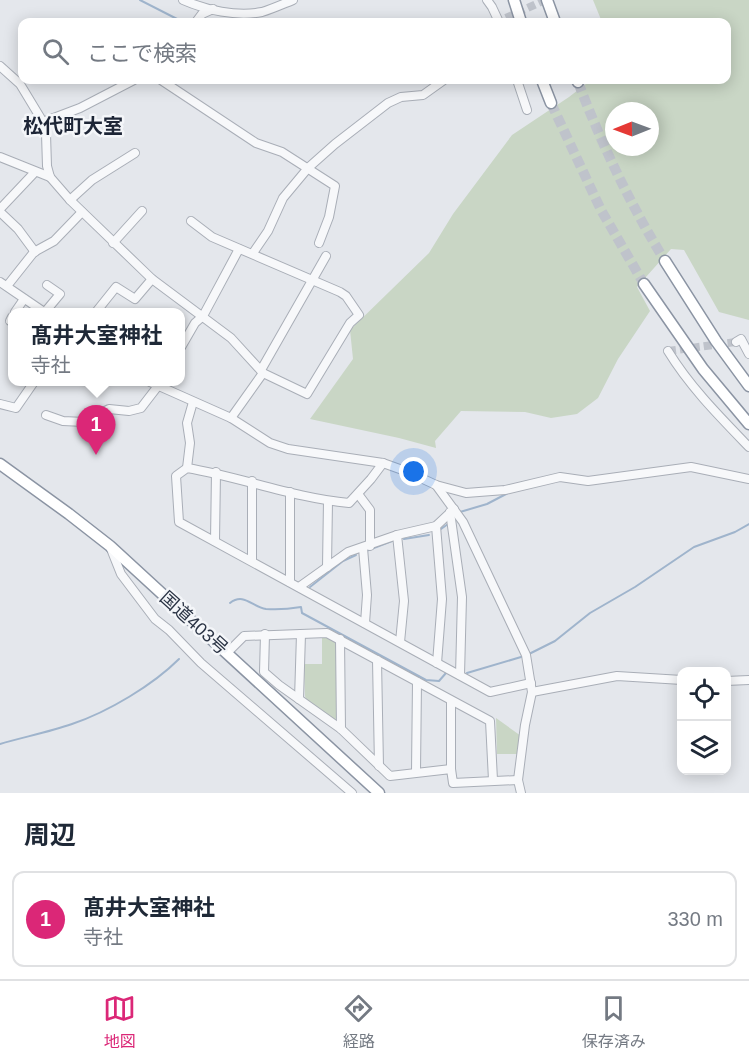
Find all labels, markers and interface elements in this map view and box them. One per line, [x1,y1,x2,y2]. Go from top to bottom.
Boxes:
search box [18,18,731,84]
icon: search [39,35,72,68]
text: ここで検索 [87,41,197,66]
north arrow [605,102,659,156]
district label: 松代町大室 [23,115,123,137]
popup [8,308,185,386]
text: 髙井大室神社 [30,323,163,348]
text: 寺社 [30,354,70,376]
pin: 1 [76,406,116,455]
your location [399,457,428,486]
street label: 国道403号 [156,587,232,659]
map controls [677,667,731,775]
button: locate [677,667,731,721]
button: layers [677,721,731,775]
text: 周辺 [24,820,76,850]
text: 髙井大室神社 [83,895,215,920]
text: 1 [40,908,51,930]
text: 330 m [667,908,723,930]
text: 寺社 [83,926,123,948]
tab: 地図 [103,992,136,1052]
tab: 経路 [342,992,375,1052]
tab: 保存済み [582,992,646,1052]

